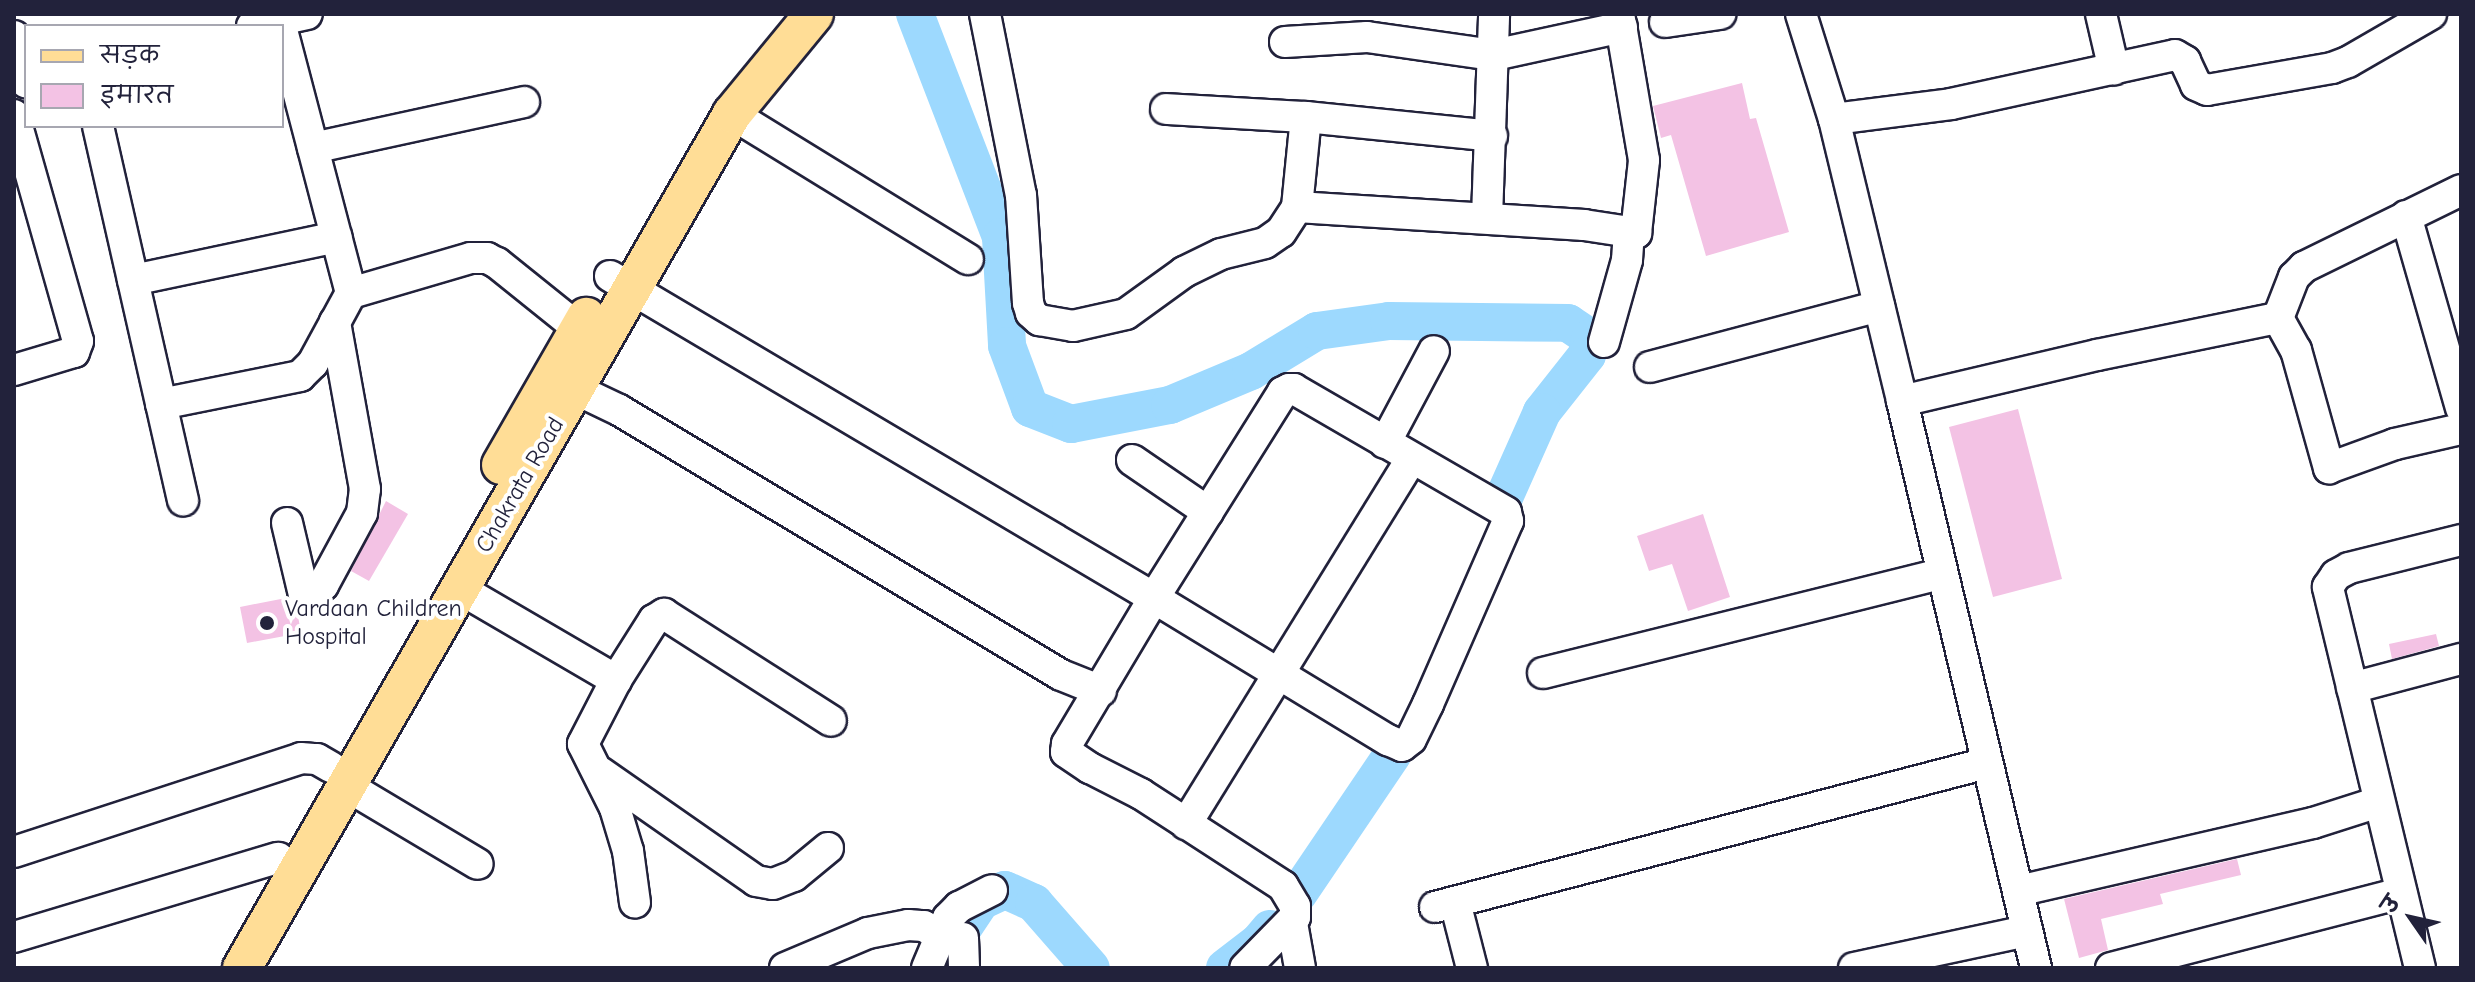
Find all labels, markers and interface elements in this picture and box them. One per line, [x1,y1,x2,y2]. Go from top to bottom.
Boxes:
legend [24,24,284,128]
text: सड़क [100,41,159,69]
text: इमारत [100,81,173,109]
street label: Chakrata Road [470,412,570,558]
place label: Vardaan Children Hospital [285,595,462,651]
marker: Vardaan Children Hospital [256,612,278,634]
north arrow [2371,878,2451,958]
text: उ [2376,891,2406,918]

